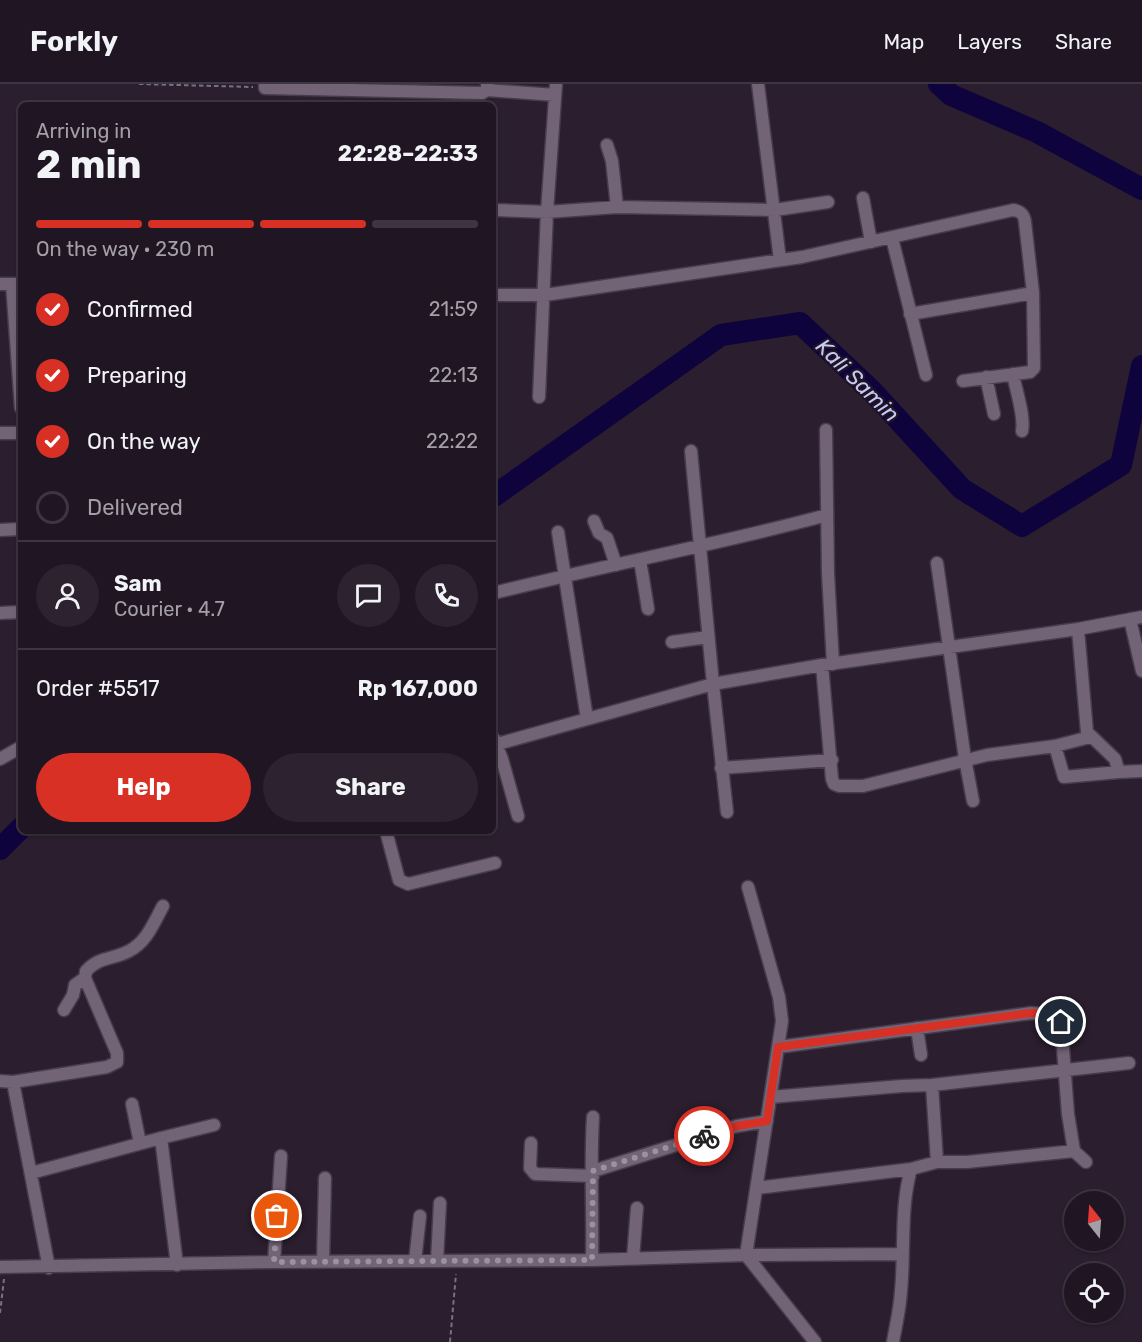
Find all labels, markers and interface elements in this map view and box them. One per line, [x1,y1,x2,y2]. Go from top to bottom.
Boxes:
text: Forkly [30,25,118,58]
text: Map [883,29,924,54]
text: Layers [957,29,1022,54]
text: Share [1055,29,1112,54]
text: Arriving in [36,119,131,143]
text: 22:28–22:33 [338,140,478,167]
text: 2 min [36,142,142,188]
text: On the way · 230 m [36,237,214,261]
icon: check [36,293,69,326]
text: Confirmed [87,296,193,323]
text: 21:59 [429,297,478,321]
water label: Kali Samin [810,333,905,428]
icon: check [36,359,69,392]
text: Preparing [87,362,187,389]
text: 22:13 [429,363,478,387]
icon: check [36,425,69,458]
text: On the way [87,428,201,455]
text: 22:22 [426,429,478,453]
text: Delivered [87,494,183,521]
button: person [36,564,99,627]
button: chat [337,564,400,627]
button: phone [415,564,478,627]
text: Sam [114,570,162,597]
text: Courier · 4.7 [114,597,225,621]
text: Order #5517 [36,675,160,702]
text: Rp 167,000 [358,675,478,702]
button: Help [36,753,251,822]
button: Share [263,753,478,822]
pin [1035,996,1086,1047]
icon: home [1044,1005,1077,1038]
courier [674,1106,734,1166]
icon: bike [688,1120,721,1153]
pin [251,1190,302,1241]
north arrow [1064,1191,1124,1251]
map controls [1064,1191,1124,1323]
icon: bag [260,1199,293,1232]
button: locate [1064,1263,1124,1323]

